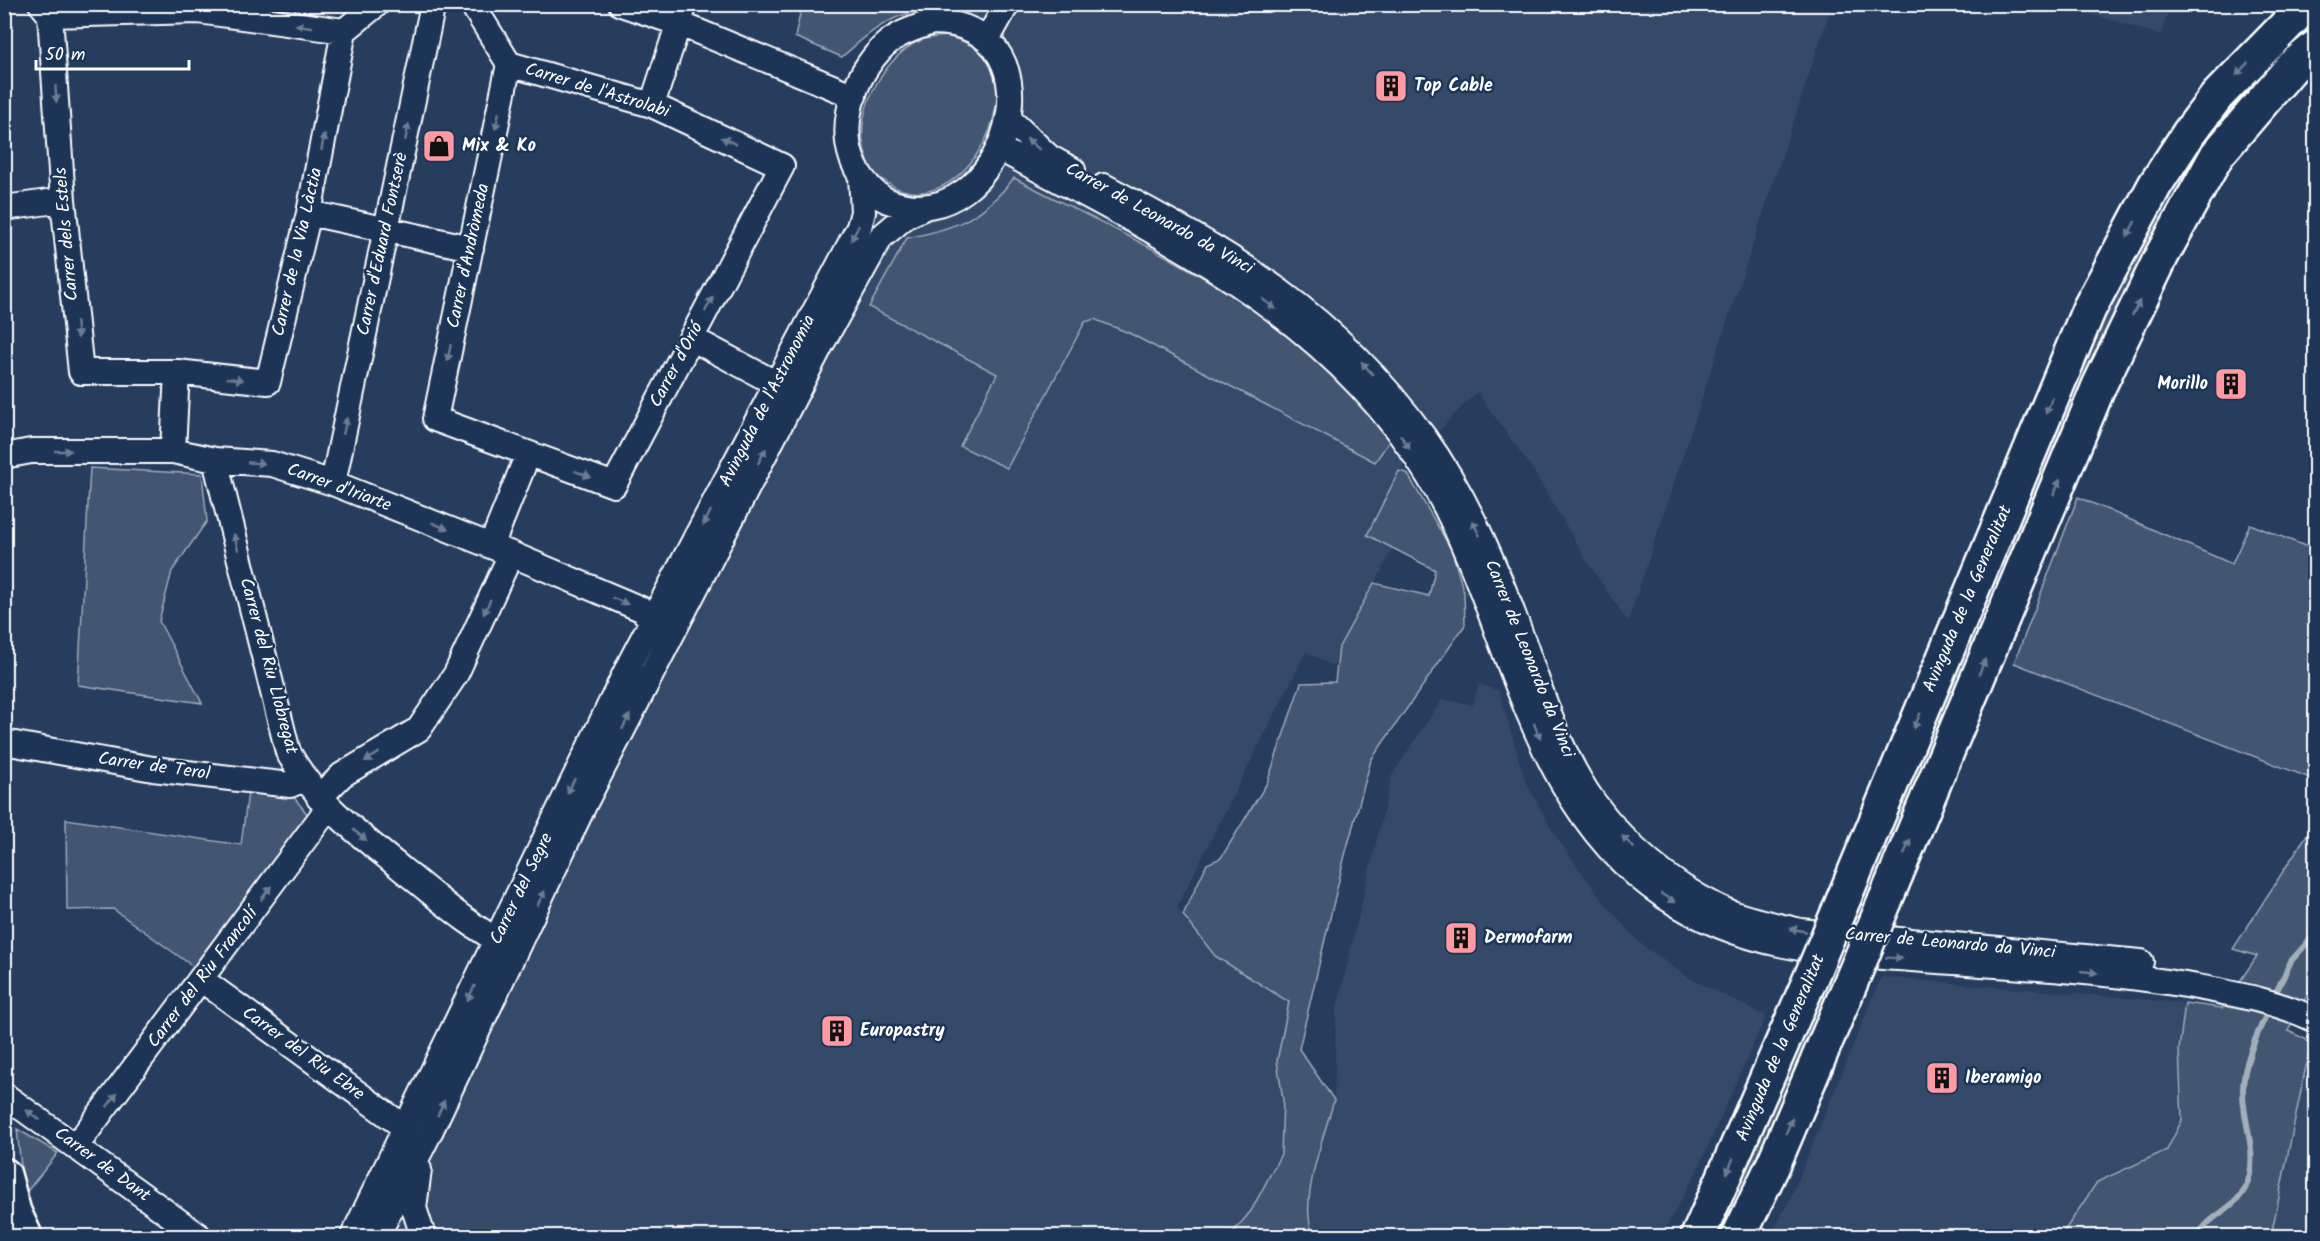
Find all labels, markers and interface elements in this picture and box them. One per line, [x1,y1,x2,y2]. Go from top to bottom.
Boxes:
one-way arrow [294,21,313,30]
scale bar [36,33,189,71]
text: 50 m [45,41,85,70]
street label: Carrer de l'Astrolabi [521,55,674,127]
one-way arrow [2235,62,2249,76]
building icon: Top Cable [1373,68,1409,104]
place label: Top Cable [1414,72,1493,101]
one-way arrow [51,84,60,103]
one-way arrow [492,112,501,131]
one-way arrow [403,123,412,142]
shop icon: Mix & Ko [421,128,457,164]
place label: Mix & Ko [462,132,536,161]
one-way arrow [319,133,328,152]
one-way arrow [720,136,738,145]
one-way arrow [1025,137,1041,150]
street label: Carrer d'Eduard Fontserè [349,150,417,338]
street label: Carrer de Leonardo da Vinci [1059,155,1259,283]
street label: Carrer de la Via Làctia [264,165,332,339]
street label: Carrer dels Estels [47,166,87,302]
street label: Carrer d'Andròmeda [439,181,499,331]
one-way arrow [2126,221,2136,238]
one-way arrow [850,225,859,242]
one-way arrow [704,295,714,312]
one-way arrow [1261,297,1277,310]
one-way arrow [2132,300,2141,317]
street label: Avinguda de l'Astronomia [712,310,824,492]
street label: Carrer d'Orió [642,316,712,413]
one-way arrow [72,321,82,340]
one-way arrow [443,344,453,362]
one-way arrow [1360,360,1374,375]
building icon: Morillo [2213,366,2249,402]
place label: Morillo [2157,370,2208,399]
one-way arrow [226,374,245,384]
one-way arrow [2044,397,2053,415]
one-way arrow [341,416,350,435]
one-way arrow [1399,433,1411,449]
one-way arrow [53,446,72,456]
one-way arrow [757,448,767,465]
street label: Carrer d'Iriarte [283,456,395,520]
one-way arrow [247,458,266,468]
one-way arrow [574,469,592,479]
one-way arrow [2052,477,2062,495]
street label: Avinguda de la Generalitat [1915,500,2021,697]
one-way arrow [702,510,712,527]
one-way arrow [1472,520,1481,537]
one-way arrow [432,521,450,531]
one-way arrow [230,533,240,551]
street label: Carrer de Leonardo da Vinci [1476,555,1582,763]
street label: Carrer del Riu Llobregat [230,575,306,758]
one-way arrow [612,596,629,605]
one-way arrow [482,598,492,616]
one-way arrow [1977,657,1987,675]
one-way arrow [1912,713,1922,731]
one-way arrow [621,714,631,731]
one-way arrow [1533,722,1542,740]
street label: Carrer de Terol [96,745,213,789]
one-way arrow [364,752,380,763]
one-way arrow [567,777,577,795]
one-way arrow [352,828,368,841]
street label: Carrer del Segre [482,828,562,950]
one-way arrow [1621,836,1635,850]
one-way arrow [1902,837,1912,855]
one-way arrow [260,886,272,902]
one-way arrow [537,889,546,906]
one-way arrow [1660,893,1676,904]
street label: Carrer del Riu Francolí [140,899,267,1055]
building icon: Dermofarm [1443,920,1479,956]
street label: Carrer de Leonardo da Vinci [1843,920,2057,968]
place label: Dermofarm [1484,924,1573,953]
one-way arrow [1788,925,1807,934]
street label: Avinguda de la Generalitat [1728,949,1834,1146]
one-way arrow [1885,953,1904,963]
one-way arrow [2079,967,2098,977]
one-way arrow [467,985,476,1002]
street label: Carrer del Riu Ebre [235,999,371,1109]
building icon: Europastry [819,1013,855,1049]
place label: Europastry [860,1017,945,1046]
building icon: Iberamigo [1924,1060,1960,1096]
place label: Iberamigo [1965,1064,2042,1093]
one-way arrow [105,1092,117,1107]
one-way arrow [436,1099,446,1117]
one-way arrow [25,1109,41,1121]
one-way arrow [1785,1117,1794,1135]
street label: Carrer de Dant [48,1120,157,1211]
one-way arrow [1725,1158,1735,1176]

